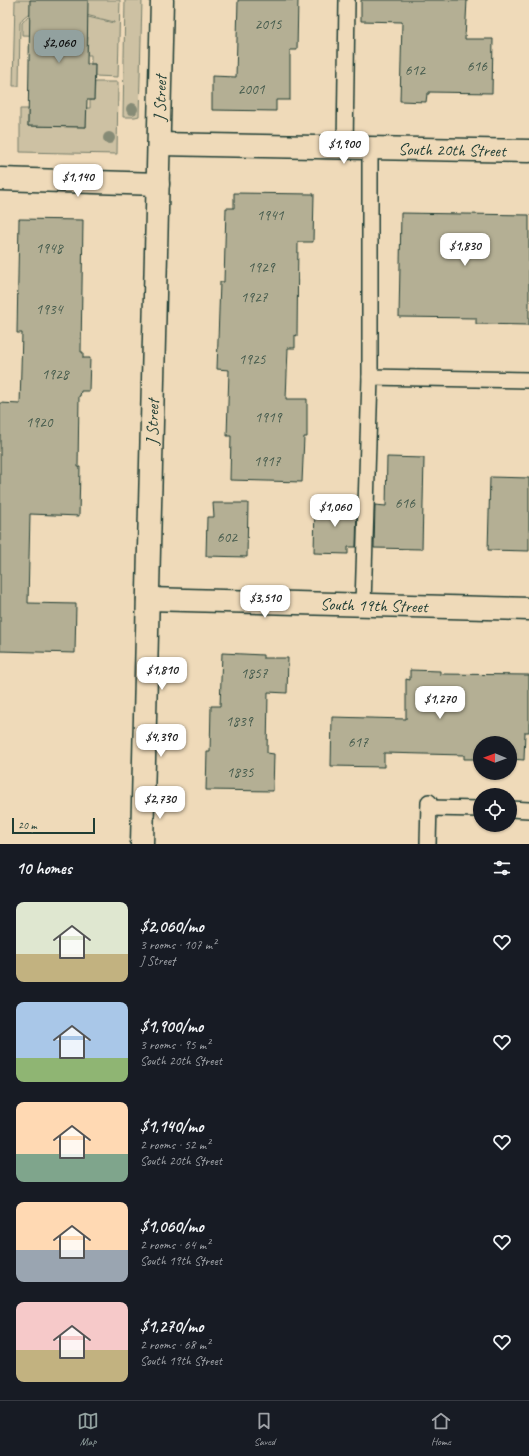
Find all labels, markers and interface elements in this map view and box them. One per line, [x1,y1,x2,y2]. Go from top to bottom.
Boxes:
house number: 2015 [254,15,283,34]
pin: $2,060 [26,30,92,64]
text: $2,060 [43,35,75,51]
house number: 616 [467,57,488,76]
house number: 612 [405,61,426,80]
street label: J Street [149,73,171,122]
house number: 2001 [237,80,266,99]
pin: $1,900 [311,131,377,165]
text: $1,900 [328,136,360,152]
street label: South 20th Street [398,139,508,162]
pin: $1,140 [45,164,111,198]
text: $1,140 [62,169,94,185]
house number: 1941 [256,206,285,225]
pin: $1,830 [432,233,498,267]
text: $1,830 [449,238,481,254]
house number: 1948 [35,239,64,258]
house number: 1929 [247,258,276,277]
house number: 1927 [240,288,269,307]
house number: 1934 [35,300,64,319]
house number: 1925 [238,350,267,369]
house number: 1928 [41,365,70,384]
street label: J Street [141,396,164,446]
house number: 1919 [254,408,283,427]
house number: 1920 [25,413,54,432]
house number: 1917 [253,452,282,471]
pin: $1,060 [302,494,368,528]
house number: 616 [395,494,416,513]
text: $1,060 [319,499,351,515]
house number: 602 [217,528,238,547]
pin: $3,510 [232,585,298,619]
text: $3,510 [249,590,281,606]
street label: South 19th Street [320,594,430,617]
pin: $1,810 [129,657,195,691]
text: $1,810 [146,662,178,678]
house number: 1857 [240,664,269,683]
pin: $1,270 [407,686,473,720]
text: $1,270 [424,691,456,707]
house number: 1839 [225,712,254,731]
pin: $4,390 [128,724,194,758]
text: $4,390 [145,729,177,745]
house number: 617 [348,733,369,752]
north arrow [473,736,517,780]
map controls [473,736,517,832]
house number: 1835 [226,763,255,782]
pin: $2,730 [127,786,193,820]
button: locate [473,788,517,832]
text: $2,730 [144,791,176,807]
scale bar [12,816,95,835]
text: 20 m [18,818,37,832]
icon: filters [491,857,513,879]
text: 10 homes [16,858,72,879]
text: $2,060/mo [140,916,204,937]
icon: home [48,918,96,966]
icon: heart [491,931,513,953]
text: 3 rooms · 107 m² [140,937,216,953]
text: J Street [140,953,175,969]
text: $1,900/mo [140,1016,203,1037]
icon: home [48,1018,96,1066]
icon: heart [491,1031,513,1053]
text: 3 rooms · 95 m² [140,1037,210,1053]
text: South 20th Street [140,1053,222,1069]
text: $1,140/mo [140,1116,203,1137]
icon: home [48,1118,96,1166]
icon: heart [491,1131,513,1153]
text: 2 rooms · 52 m² [140,1137,210,1153]
text: South 20th Street [140,1153,222,1169]
text: $1,060/mo [140,1216,204,1237]
icon: home [48,1218,96,1266]
icon: heart [491,1231,513,1253]
text: 2 rooms · 64 m² [140,1237,210,1253]
text: South 19th Street [140,1253,222,1269]
text: $1,270/mo [140,1316,203,1337]
icon: home [48,1318,96,1366]
icon: heart [491,1331,513,1353]
text: 2 rooms · 68 m² [140,1337,210,1353]
text: South 19th Street [140,1353,222,1369]
tab: Map [77,1410,99,1448]
tab: Saved [253,1410,275,1448]
tab: Home [430,1410,452,1448]

